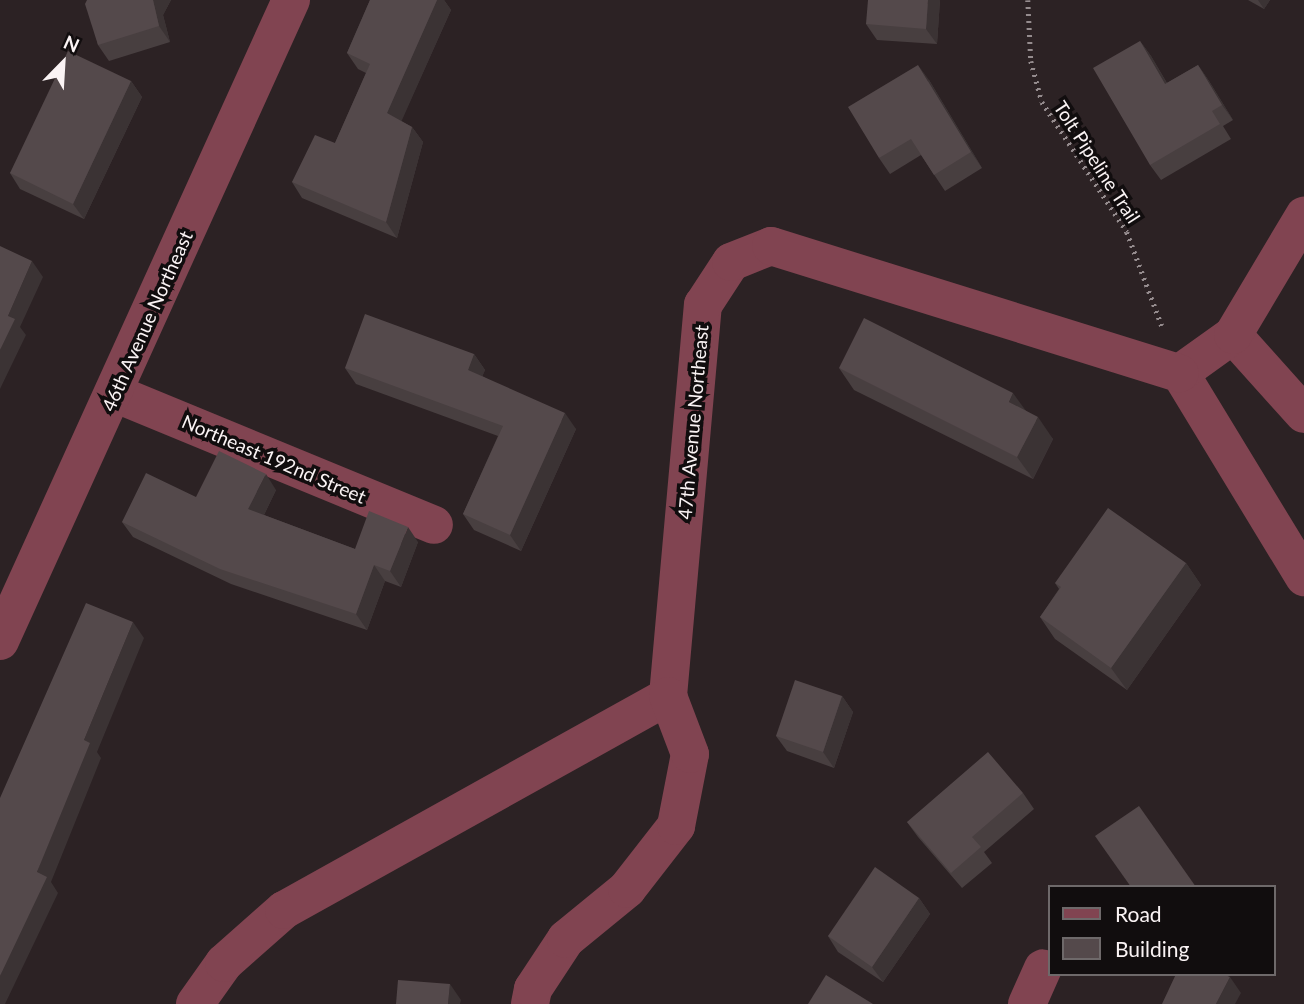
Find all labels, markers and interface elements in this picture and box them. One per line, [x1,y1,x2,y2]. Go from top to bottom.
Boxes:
north arrow [28,28,98,98]
text: N [60,30,83,57]
street label: Tolt Pipeline Trail [1049,97,1145,227]
street label: 46th Avenue Northeast [97,227,197,415]
street label: 47th Avenue Northeast [673,323,713,521]
street label: Northeast 192nd Street [178,410,370,508]
legend [1048,885,1276,976]
text: Road [1115,901,1162,926]
text: Building [1115,936,1190,961]

